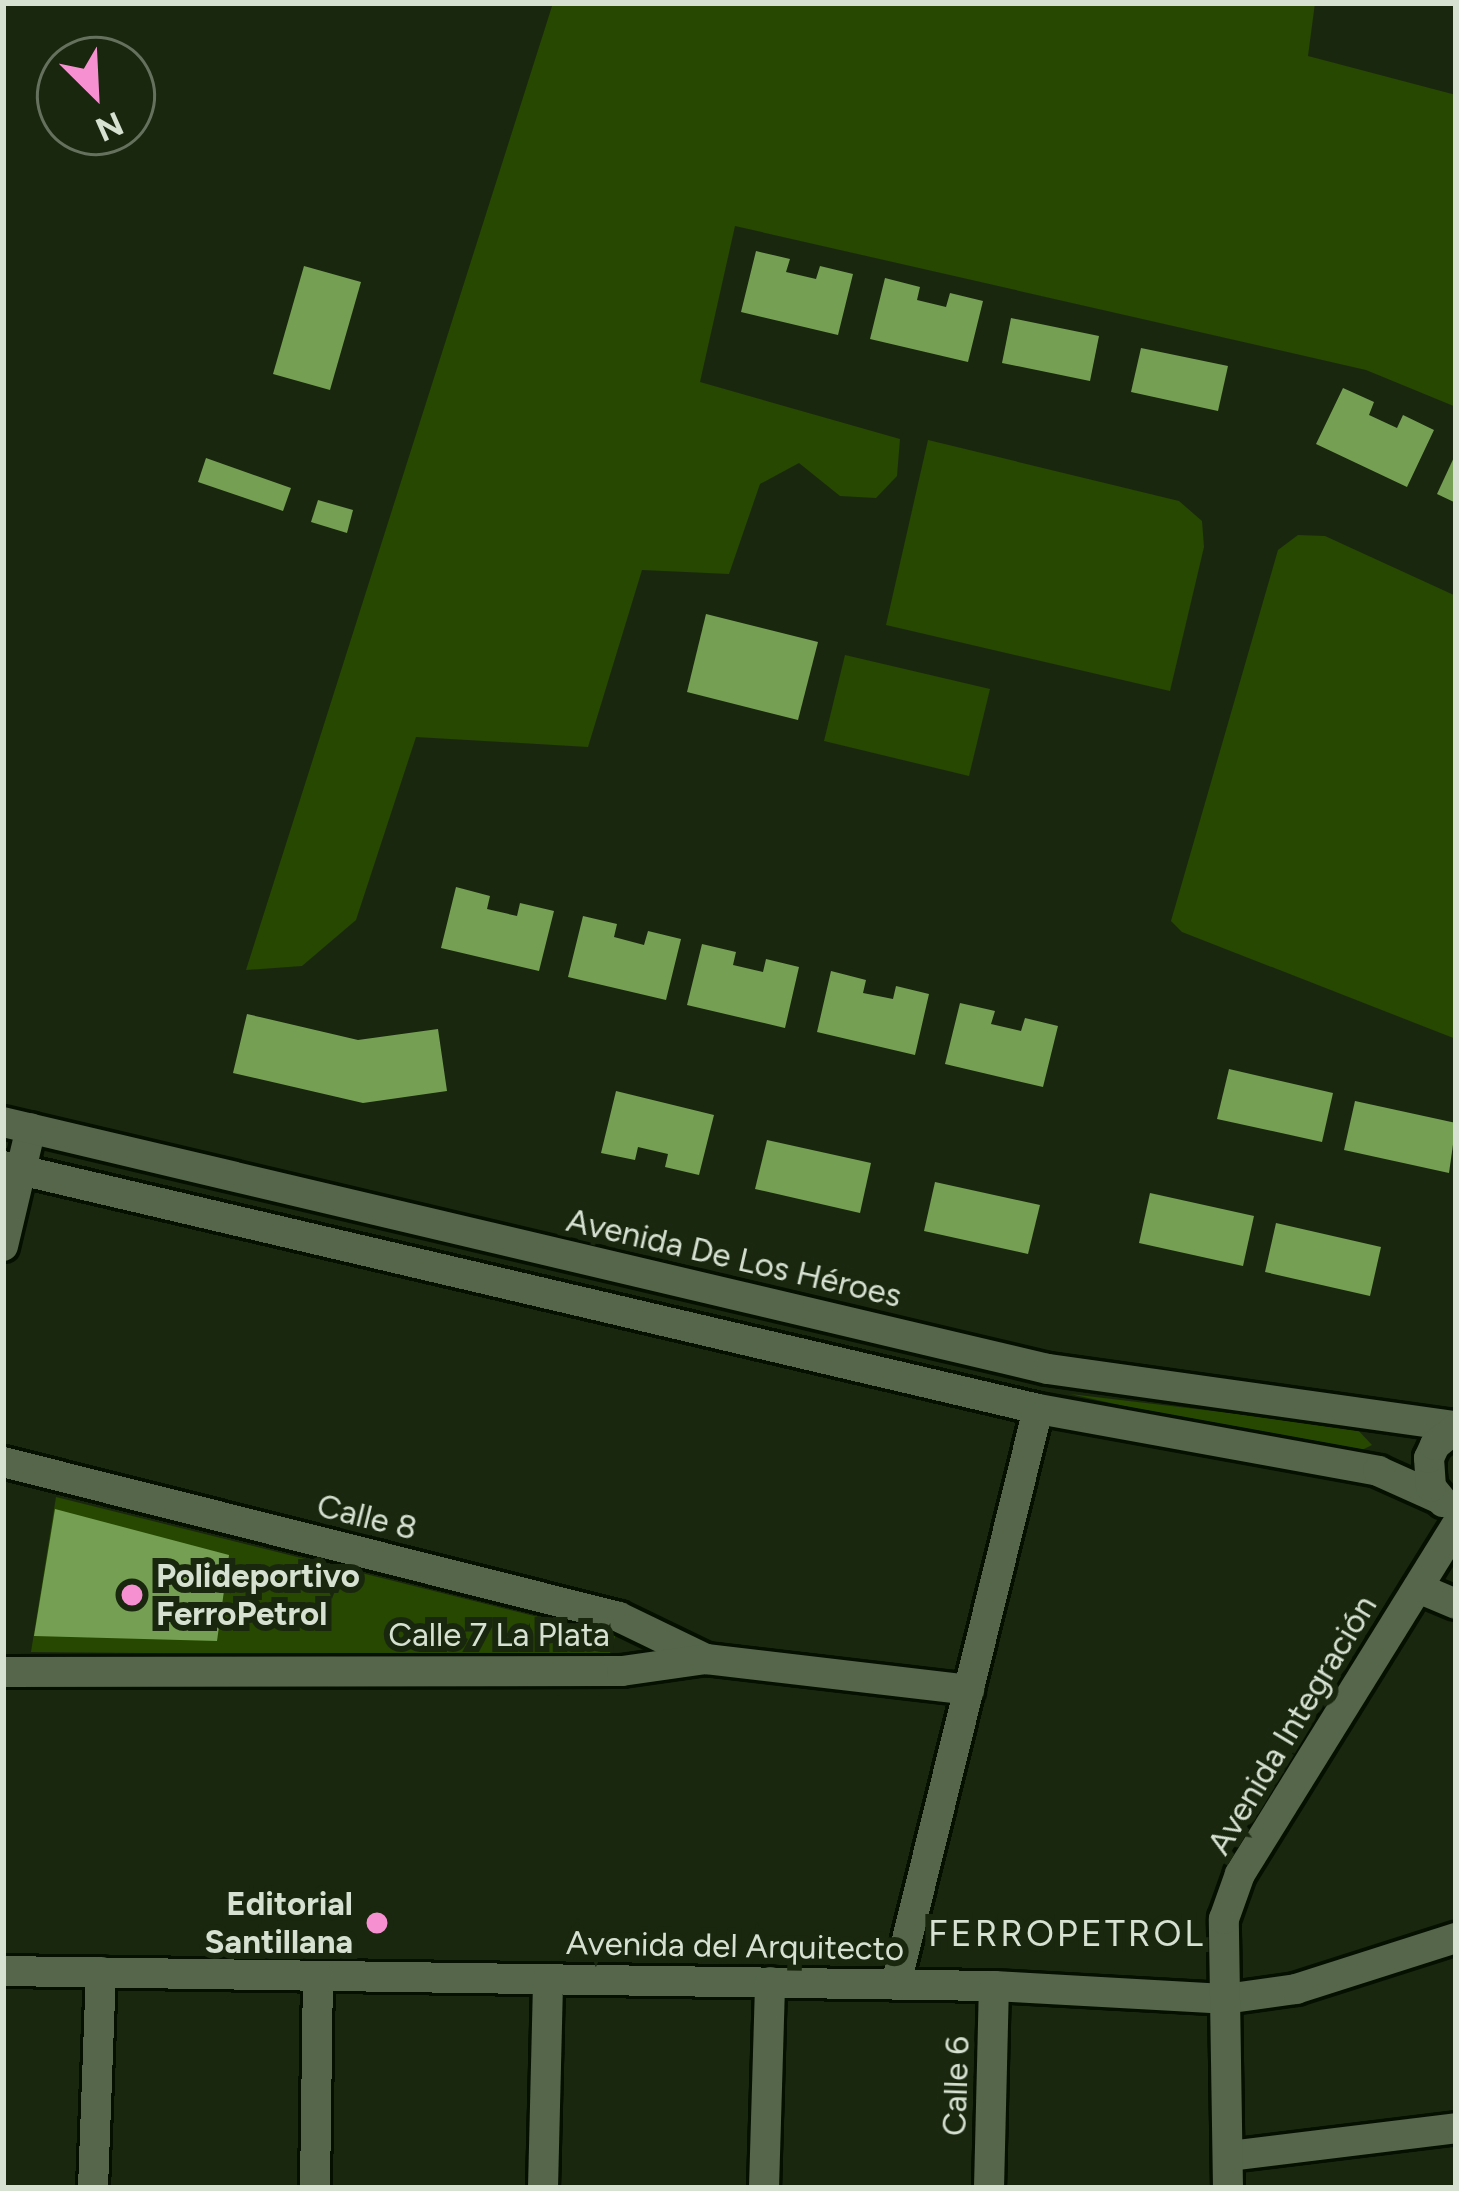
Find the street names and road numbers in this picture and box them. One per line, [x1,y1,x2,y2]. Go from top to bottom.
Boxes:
street label: Avenida De Los Héroes [563,1200,905,1316]
street label: Calle 8 [313,1486,421,1548]
street label: Avenida Integración [1199,1588,1385,1862]
street label: Calle 7 La Plata [388,1615,610,1655]
street label: Avenida del Arquitecto [566,1923,904,1969]
street label: Calle 6 [934,2035,978,2137]

